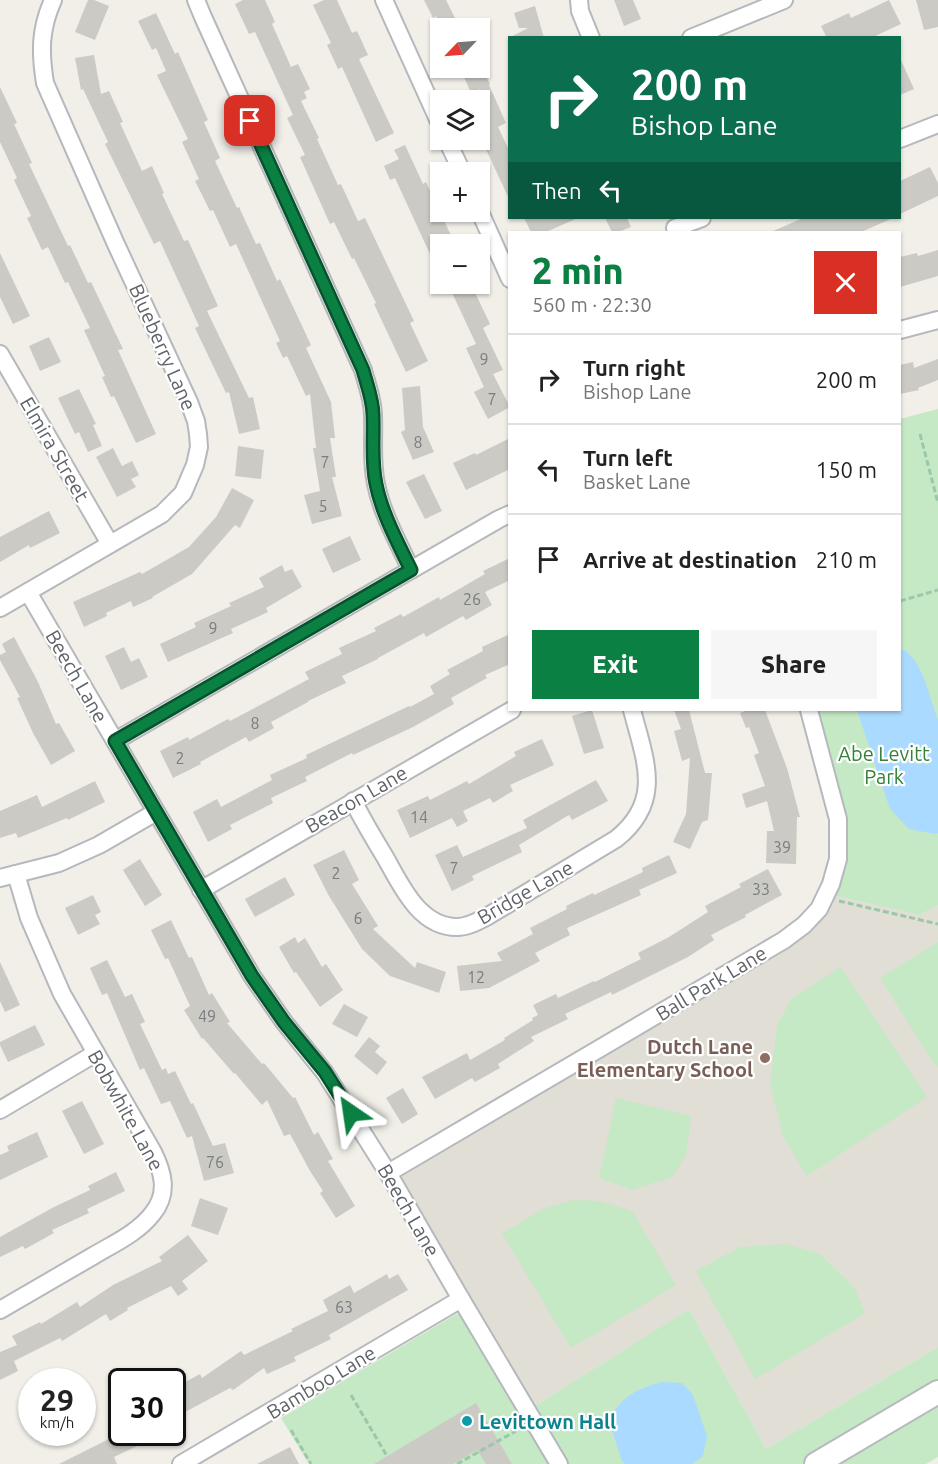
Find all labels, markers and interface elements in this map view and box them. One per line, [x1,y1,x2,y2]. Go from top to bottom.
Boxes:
north arrow [430,18,490,78]
map controls [430,18,490,294]
icon: right [532,60,610,138]
text: 200 m [631,61,748,108]
button: layers [430,90,490,150]
pin [224,95,275,146]
icon: arrive [233,104,266,137]
text: Bishop Lane [631,110,778,140]
button: + [430,162,490,222]
icon: left [594,174,627,207]
text: Then [532,178,582,203]
button: − [430,234,490,294]
text: 2 min [532,250,624,291]
button: close [814,251,877,314]
street label: Blueberry Lane [125,280,201,414]
text: 560 m · 22:30 [532,293,652,316]
house number: 9 [479,350,489,368]
text: Turn right [583,355,685,380]
icon: right [532,363,565,396]
text: 200 m [816,367,877,392]
text: Bishop Lane [583,380,692,403]
house number: 7 [487,390,497,408]
street label: Elmira Street [16,393,94,505]
house number: 8 [413,433,423,451]
text: Turn left [583,445,673,470]
house number: 7 [320,453,330,471]
icon: left [532,453,565,486]
text: 150 m [816,457,877,482]
text: Basket Lane [583,470,691,493]
house number: 5 [318,497,328,515]
icon: arrive [532,543,565,576]
text: Arrive at destination [583,547,797,572]
text: 210 m [816,547,877,572]
house number: 26 [463,590,481,608]
house number: 9 [208,619,218,637]
street label: Beech Lane [41,626,113,726]
button: Exit [532,630,699,699]
button: Share [711,630,877,699]
house number: 8 [250,714,260,732]
park label: Abe Levitt Park [838,742,930,788]
house number: 2 [175,749,185,767]
street label: Beacon Lane [301,761,411,837]
house number: 14 [410,808,428,826]
house number: 39 [773,838,791,856]
street label: Bridge Lane [473,855,577,929]
house number: 7 [449,859,459,877]
house number: 2 [331,864,341,882]
house number: 33 [752,880,770,898]
house number: 6 [353,909,363,927]
street label: Ball Park Lane [651,941,771,1025]
house number: 12 [467,968,485,986]
house number: 49 [198,1007,216,1025]
place label: Dutch Lane Elementary School [577,1035,753,1081]
street label: Bobwhite Lane [83,1046,169,1174]
marker: Dutch Lane Elementary School [758,1051,772,1065]
position arrow [319,1081,383,1145]
house number: 76 [206,1153,224,1171]
street label: Beech Lane [373,1160,445,1260]
house number: 63 [335,1298,353,1316]
street label: Bamboo Lane [262,1340,380,1424]
speed limit sign: 30 [108,1368,186,1446]
text: 29 [40,1383,74,1417]
place label: Levittown Hall [479,1410,616,1433]
text: km/h [40,1414,74,1431]
marker: Levittown Hall [460,1414,474,1428]

